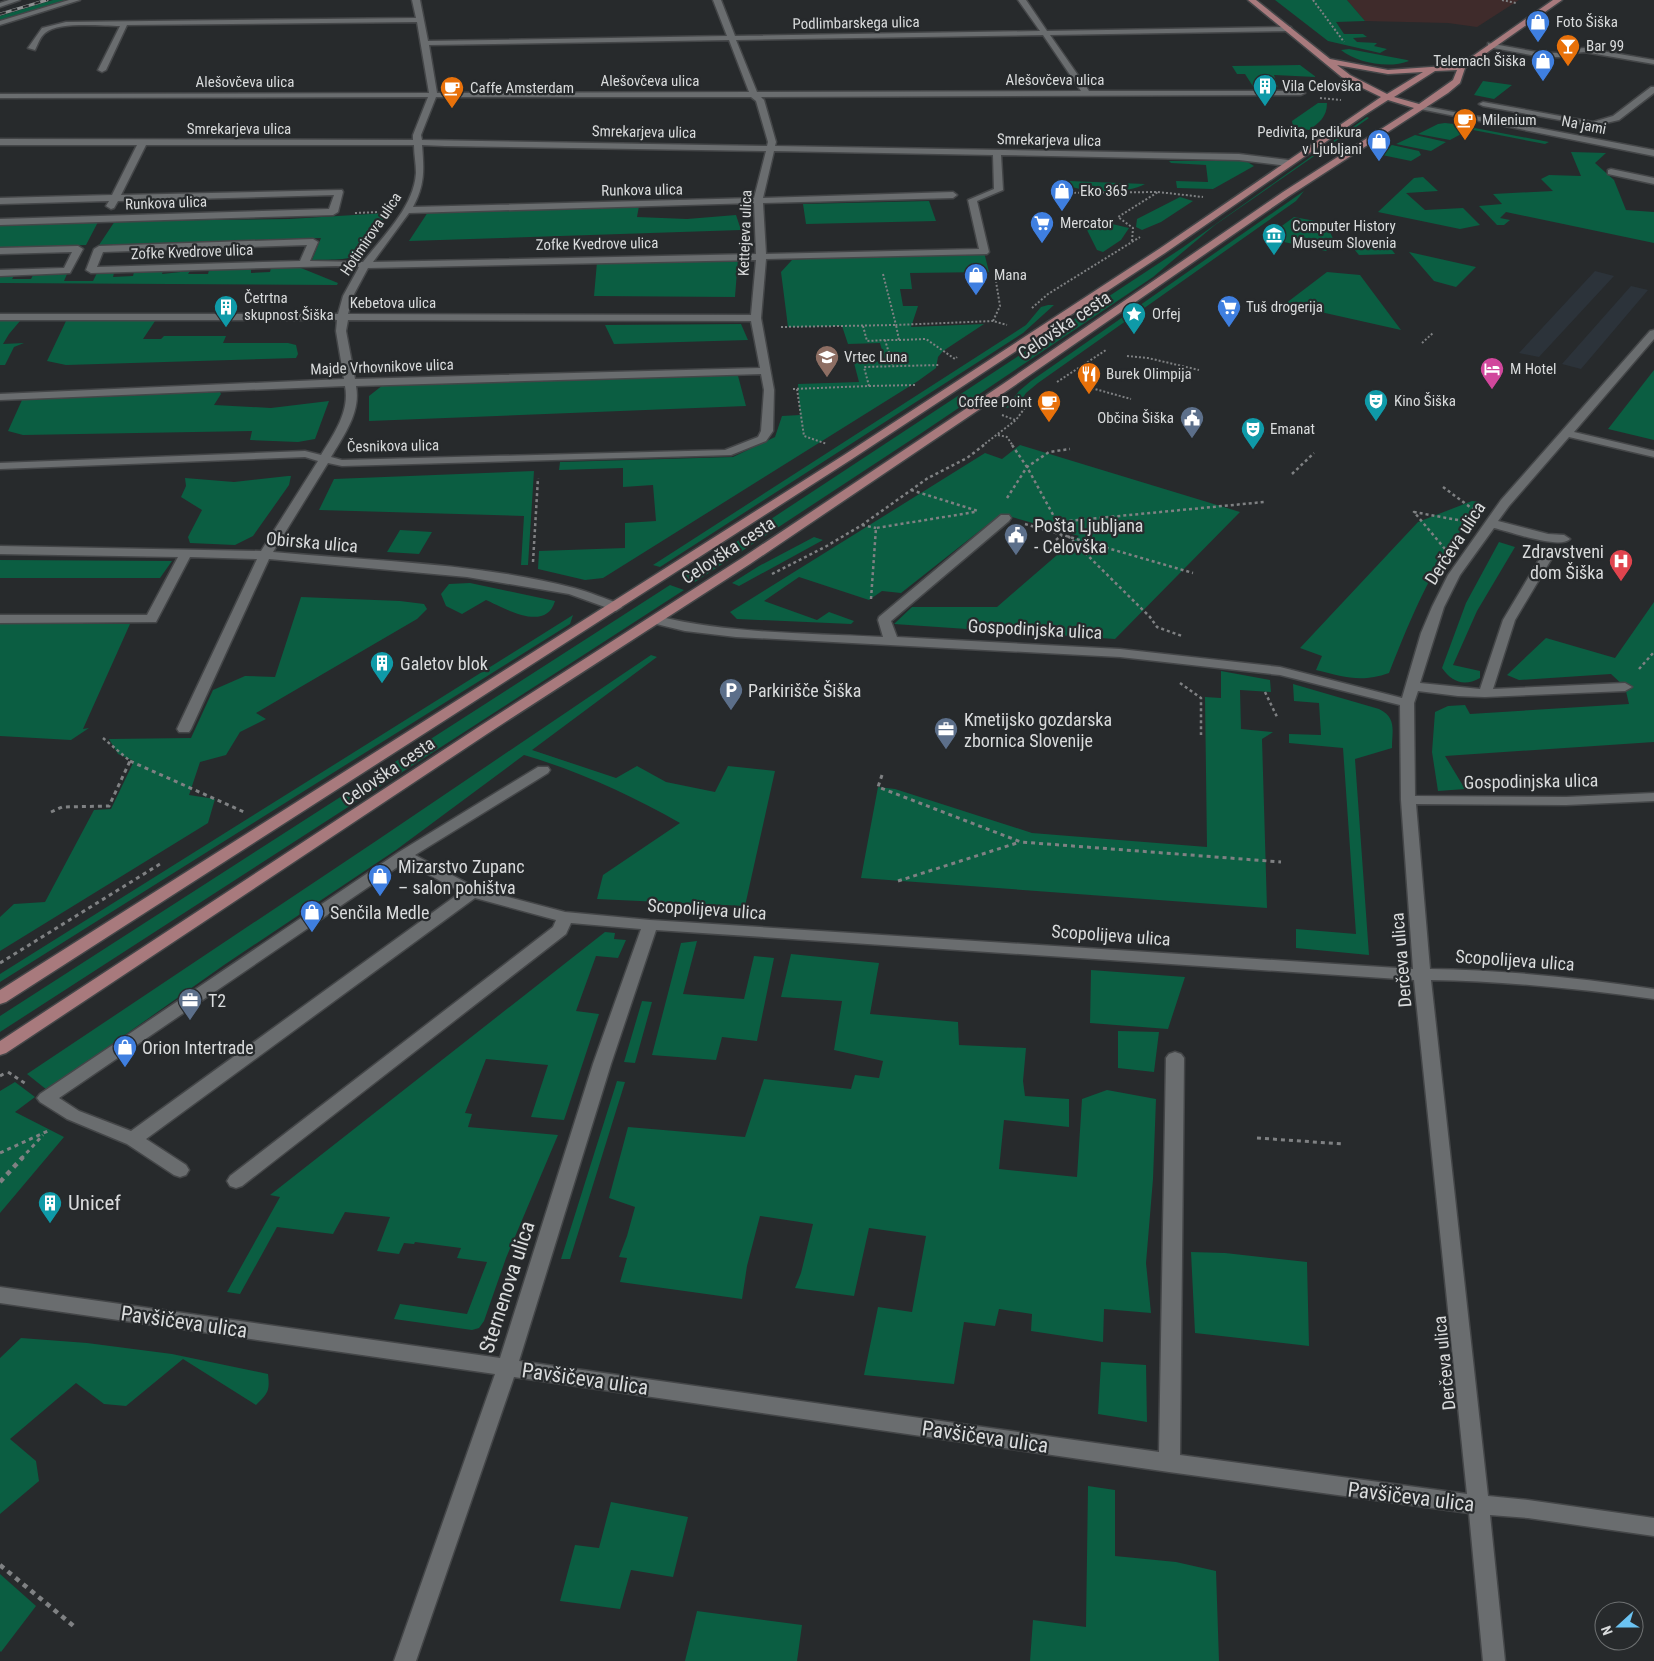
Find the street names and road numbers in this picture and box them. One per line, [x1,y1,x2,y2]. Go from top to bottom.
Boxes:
street label: Podlimbarskega ulica [792,13,920,33]
street label: Alešovčeva ulica [1006,71,1104,89]
street label: Alešovčeva ulica [601,72,699,90]
street label: Alešovčeva ulica [196,73,294,91]
street label: Na jami [1560,112,1608,138]
street label: Smrekarjeva ulica [187,120,291,138]
street label: Smrekarjeva ulica [592,122,696,142]
street label: Smrekarjeva ulica [997,130,1101,150]
street label: Runkova ulica [601,180,683,200]
street label: Hotimirova ulica [337,189,405,279]
street label: Kettejeva ulica [734,190,756,276]
street label: Runkova ulica [125,193,207,213]
street label: Zofke Kvedrove ulica [536,234,658,254]
street label: Zofke Kvedrove ulica [130,241,254,263]
street label: Celovška cesta [1014,286,1114,364]
street label: Kebetova ulica [350,294,436,312]
street label: Majde Vrhovnikove ulica [310,356,454,378]
street label: Česnikova ulica [347,436,439,456]
street label: Derčeva ulica [1420,497,1490,589]
street label: Celovška cesta [677,512,779,588]
street label: Obirska ulica [265,528,359,556]
street label: Gospodinjska ulica [967,615,1103,643]
street label: Celovška cesta [338,732,438,810]
street label: Gospodinjska ulica [1464,769,1598,793]
street label: Scopolijeva ulica [647,894,767,924]
street label: Derčeva ulica [1386,912,1416,1008]
street label: Scopolijeva ulica [1051,920,1171,950]
street label: Scopolijeva ulica [1455,945,1575,975]
street label: Sternenova ulica [474,1218,540,1356]
street label: Pavšičeva ulica [119,1301,249,1343]
street label: Derčeva ulica [1429,1315,1459,1411]
street label: Pavšičeva ulica [520,1358,650,1400]
street label: Pavšičeva ulica [920,1416,1050,1458]
street label: Pavšičeva ulica [1346,1477,1476,1517]

